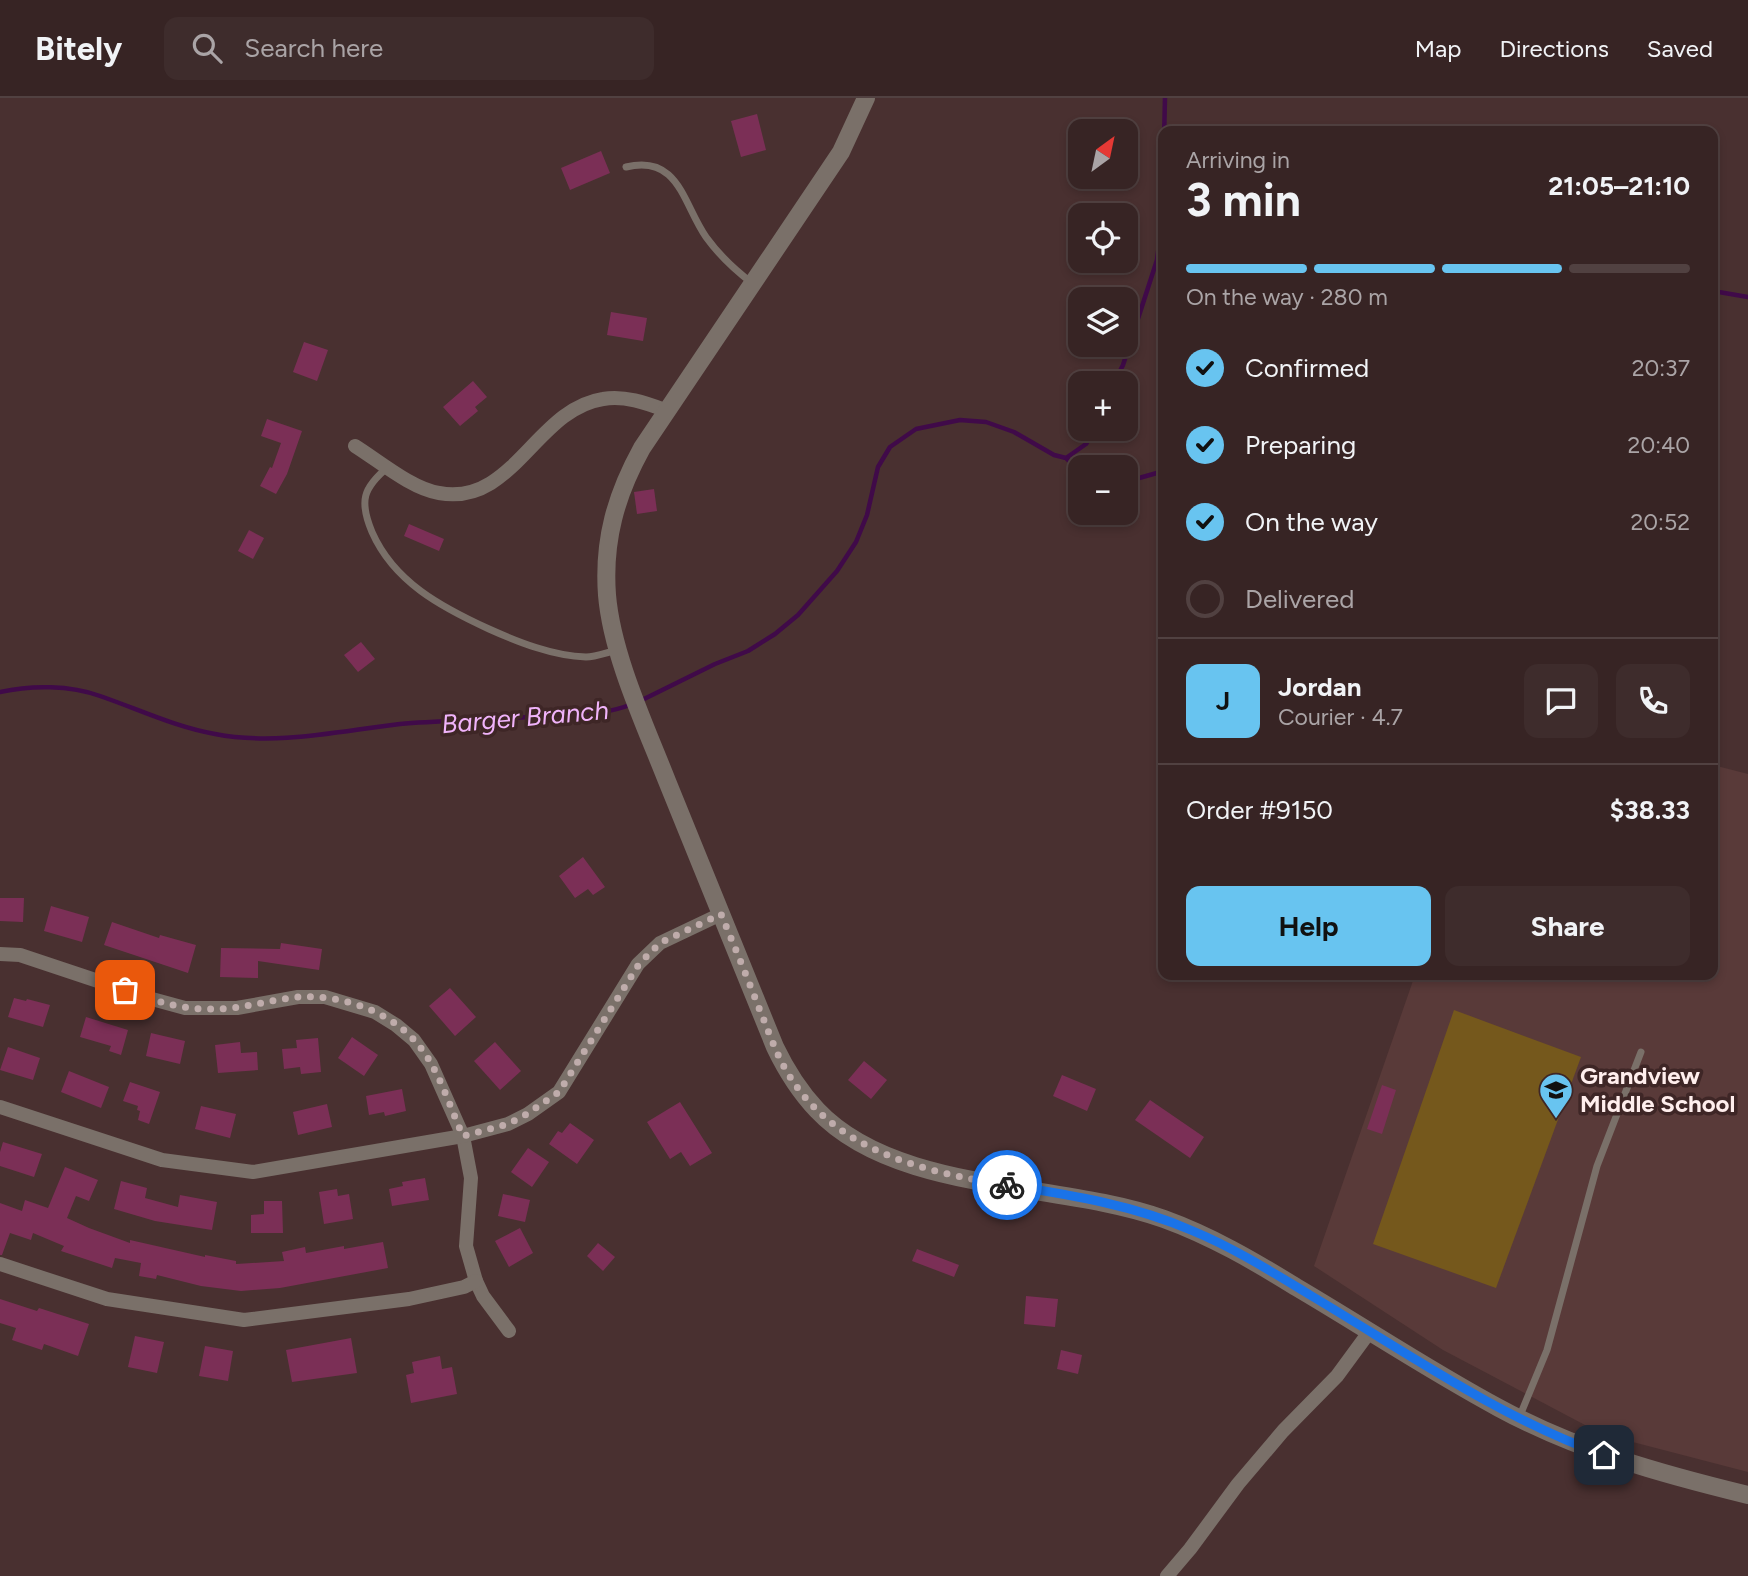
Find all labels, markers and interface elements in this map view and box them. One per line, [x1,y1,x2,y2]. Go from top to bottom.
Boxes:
search box [164,17,654,80]
text: Bitely [35,29,122,68]
icon: search [188,29,226,67]
text: Search here [244,32,383,64]
text: Map [1415,34,1461,63]
text: Directions [1499,34,1609,63]
text: Saved [1647,34,1713,63]
north arrow [1068,119,1138,189]
map controls [1068,119,1138,525]
text: Arriving in [1186,146,1290,174]
text: 21:05–21:10 [1548,170,1690,202]
text: 3 min [1186,172,1301,228]
button: locate [1068,203,1138,273]
text: On the way · 280 m [1186,283,1388,311]
button: layers [1068,287,1138,357]
icon: check [1186,349,1224,387]
text: Confirmed [1245,352,1369,384]
text: 20:37 [1632,354,1690,382]
button: + [1068,371,1138,441]
icon: check [1186,426,1224,464]
text: Preparing [1245,429,1356,461]
text: 20:40 [1628,431,1690,459]
button: − [1068,455,1138,525]
icon: check [1186,503,1224,541]
text: On the way [1245,506,1378,538]
text: 20:52 [1630,508,1690,536]
text: Delivered [1245,583,1354,615]
button: chat [1524,664,1598,738]
button: phone [1616,664,1690,738]
text: Jordan [1278,671,1361,703]
text: J [1216,685,1230,717]
water label: Barger Branch [440,694,610,740]
text: Courier · 4.7 [1278,703,1403,731]
text: Order #9150 [1186,794,1333,826]
text: $38.33 [1610,794,1690,826]
button: Help [1186,886,1431,966]
button: Share [1445,886,1690,966]
pin [95,960,155,1020]
icon: bag [106,971,144,1009]
place label: Grandview Middle School [1580,1061,1735,1118]
school or university icon: Grandview Middle School [1537,1071,1575,1120]
courier [972,1150,1042,1220]
icon: bike [988,1166,1026,1204]
pin [1574,1425,1634,1485]
icon: home [1585,1436,1623,1474]

